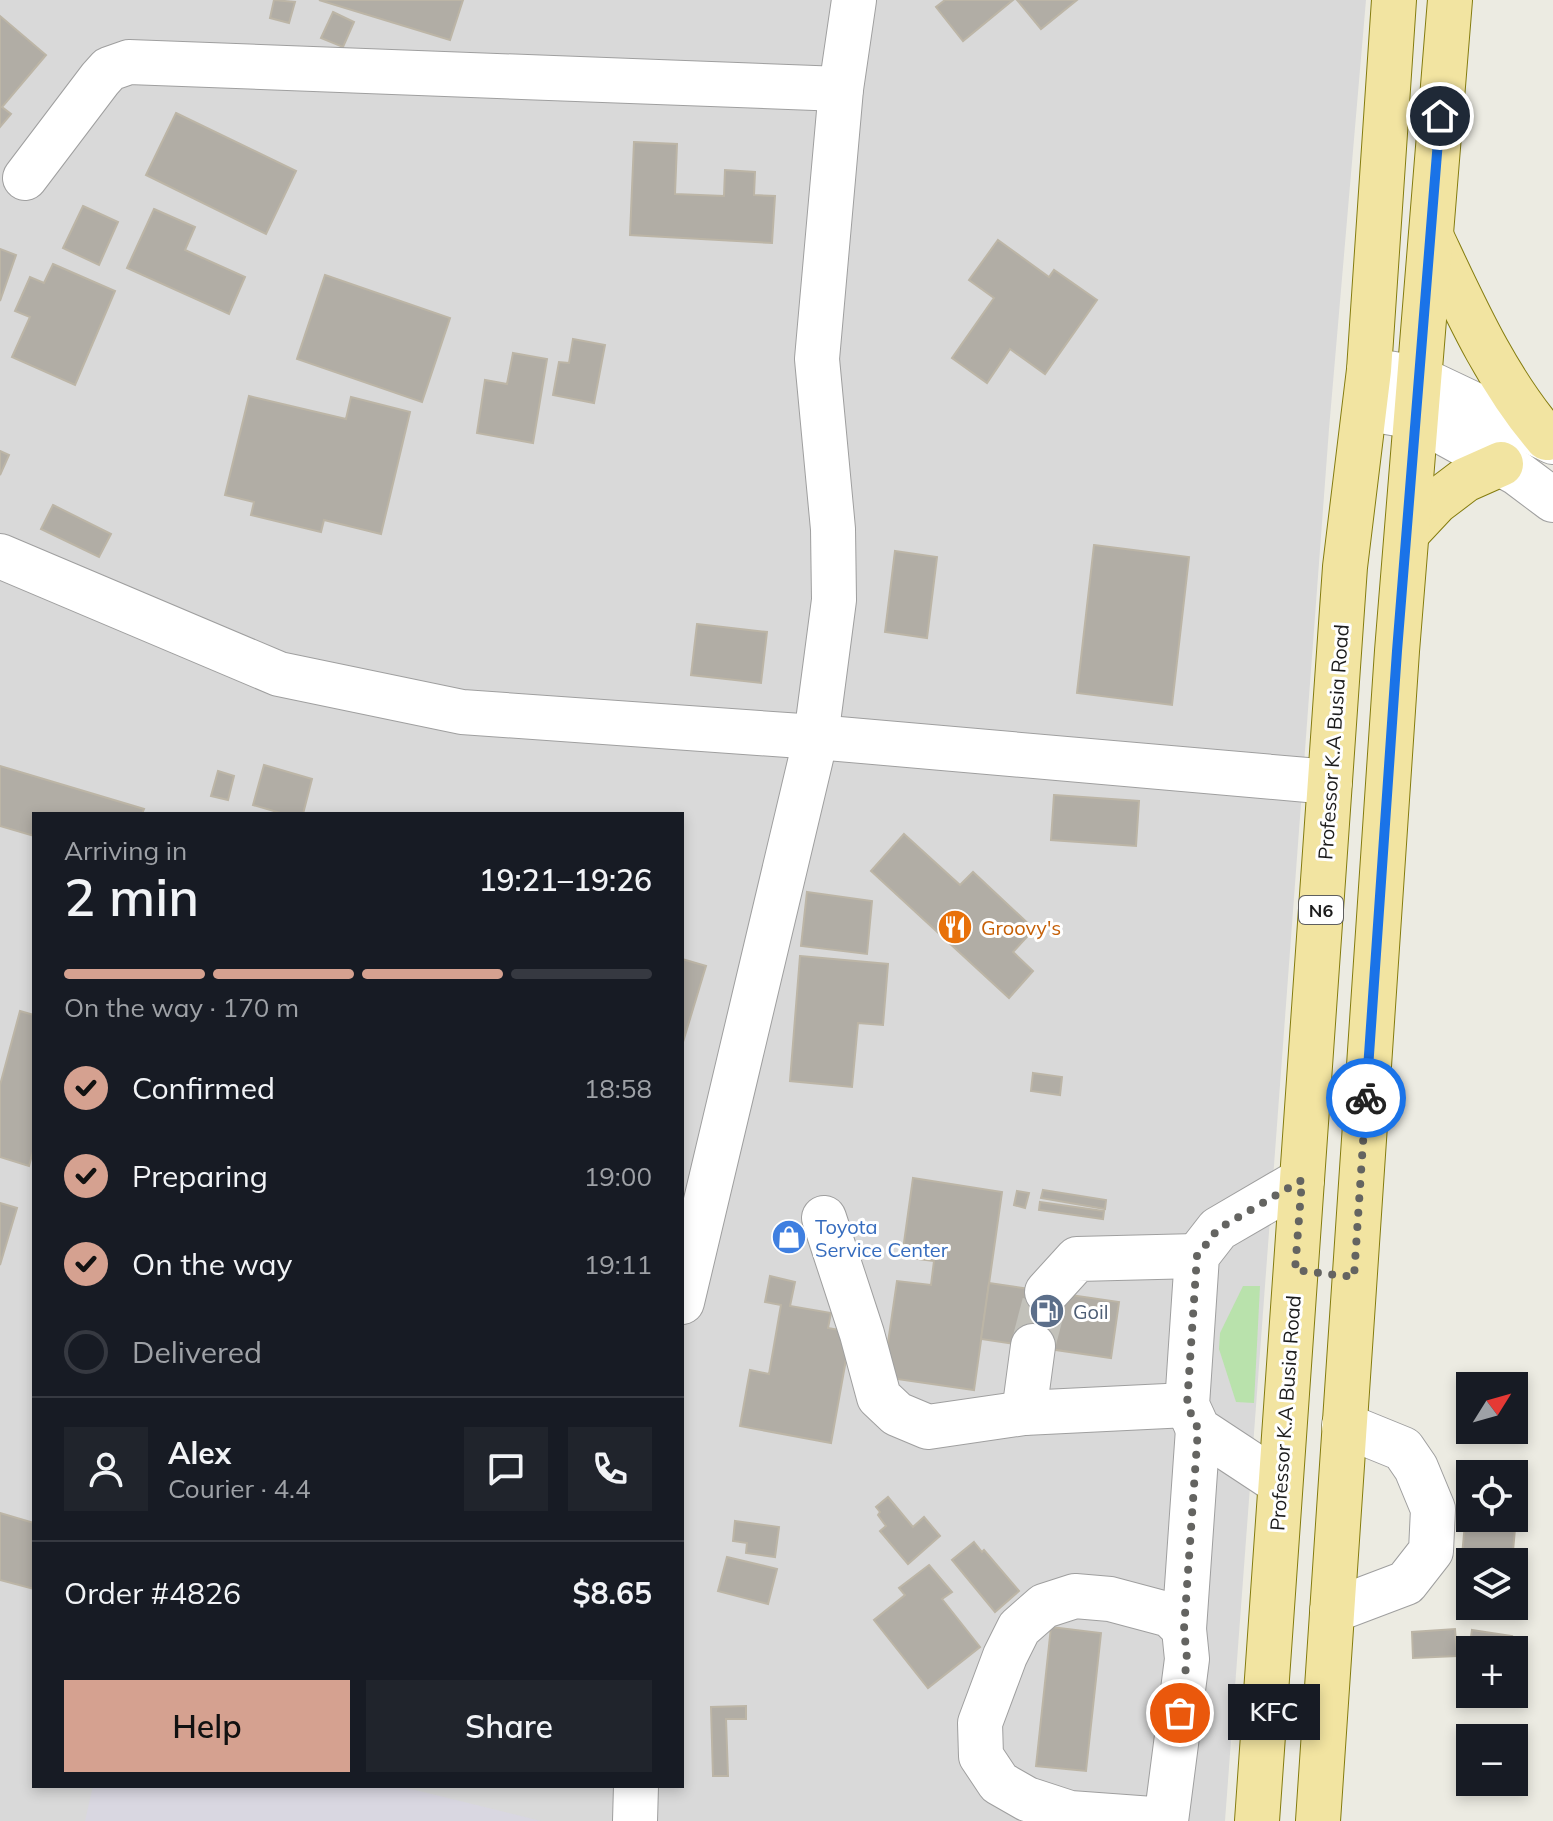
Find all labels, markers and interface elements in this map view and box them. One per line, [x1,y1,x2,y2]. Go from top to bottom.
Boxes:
pin [1406,82,1474,150]
icon: home [1418,94,1462,138]
street label: Professor K.A Busia Road [1312,623,1354,861]
text: Arriving in [64,834,187,867]
text: 19:21–19:26 [479,861,652,899]
text: 2 min [64,864,199,929]
road number: N6 [1299,896,1343,924]
restaurant icon: Groovy's [936,908,974,946]
place label: Groovy's [981,915,1061,940]
text: On the way · 170 m [64,991,299,1024]
courier [1326,1058,1406,1138]
icon: check [64,1066,108,1110]
text: Confirmed [132,1069,275,1107]
text: 18:58 [584,1072,652,1105]
icon: bike [1344,1076,1388,1120]
icon: check [64,1154,108,1198]
text: Preparing [132,1157,268,1195]
text: 19:00 [584,1160,652,1193]
place label: Toyota Service Center [815,1214,949,1262]
shop icon: Toyota Service Center [770,1218,808,1256]
icon: check [64,1242,108,1286]
text: On the way [132,1245,292,1283]
text: 19:11 [584,1248,652,1281]
fuel station icon: Goil [1028,1292,1066,1330]
street label: Professor K.A Busia Road [1264,1294,1306,1532]
place label: Goil [1073,1299,1109,1324]
text: Delivered [132,1333,262,1371]
north arrow [1456,1372,1528,1444]
map controls [1456,1372,1528,1796]
button: person [64,1427,148,1511]
button: chat [464,1427,548,1511]
button: phone [568,1427,652,1511]
text: Alex [168,1434,231,1472]
button: locate [1456,1460,1528,1532]
text: Courier · 4.4 [168,1472,311,1505]
button: layers [1456,1548,1528,1620]
text: Order #4826 [64,1574,241,1612]
text: $8.65 [573,1574,652,1612]
button: + [1456,1636,1528,1708]
pin [1146,1679,1214,1747]
button: Help [64,1680,350,1772]
button: Share [366,1680,652,1772]
callout: KFC [1228,1685,1320,1741]
icon: bag [1158,1691,1202,1735]
text: KFC [1249,1695,1299,1728]
button: − [1456,1724,1528,1796]

